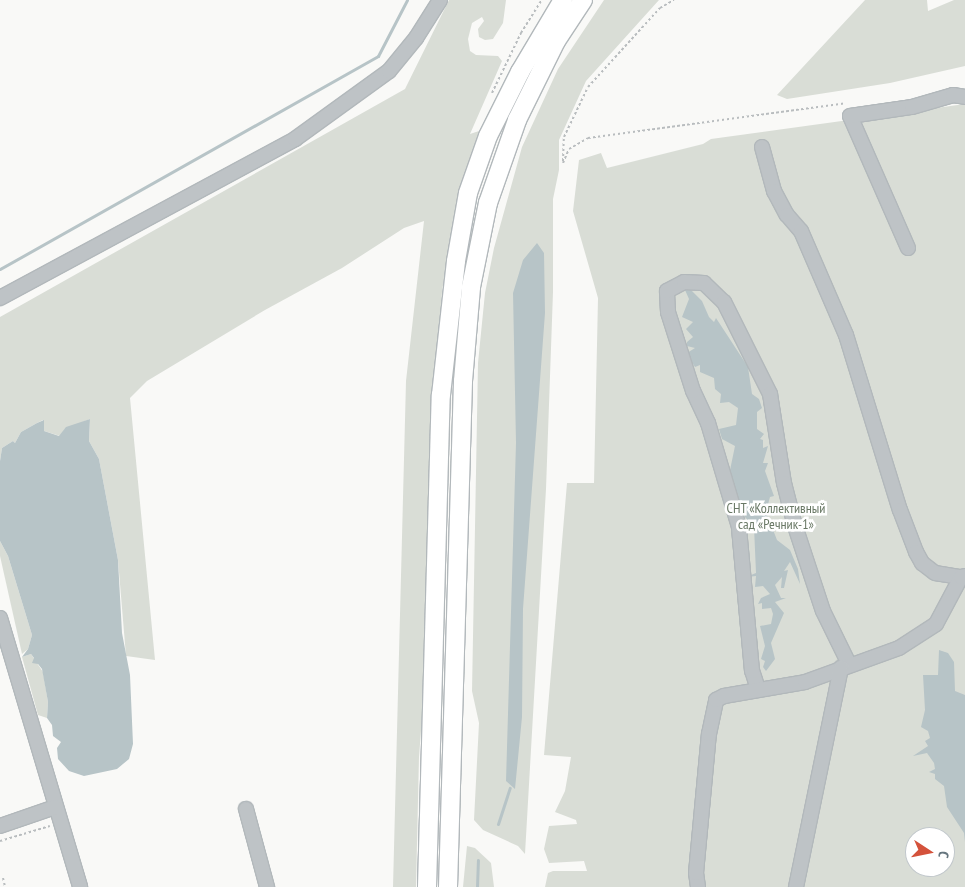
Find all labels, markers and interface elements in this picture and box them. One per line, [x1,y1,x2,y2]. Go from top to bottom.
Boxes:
park label: СНТ «Коллективный сад «Речник-1» [726,500,826,532]
north arrow [905,827,955,877]
text: С [934,850,953,860]

